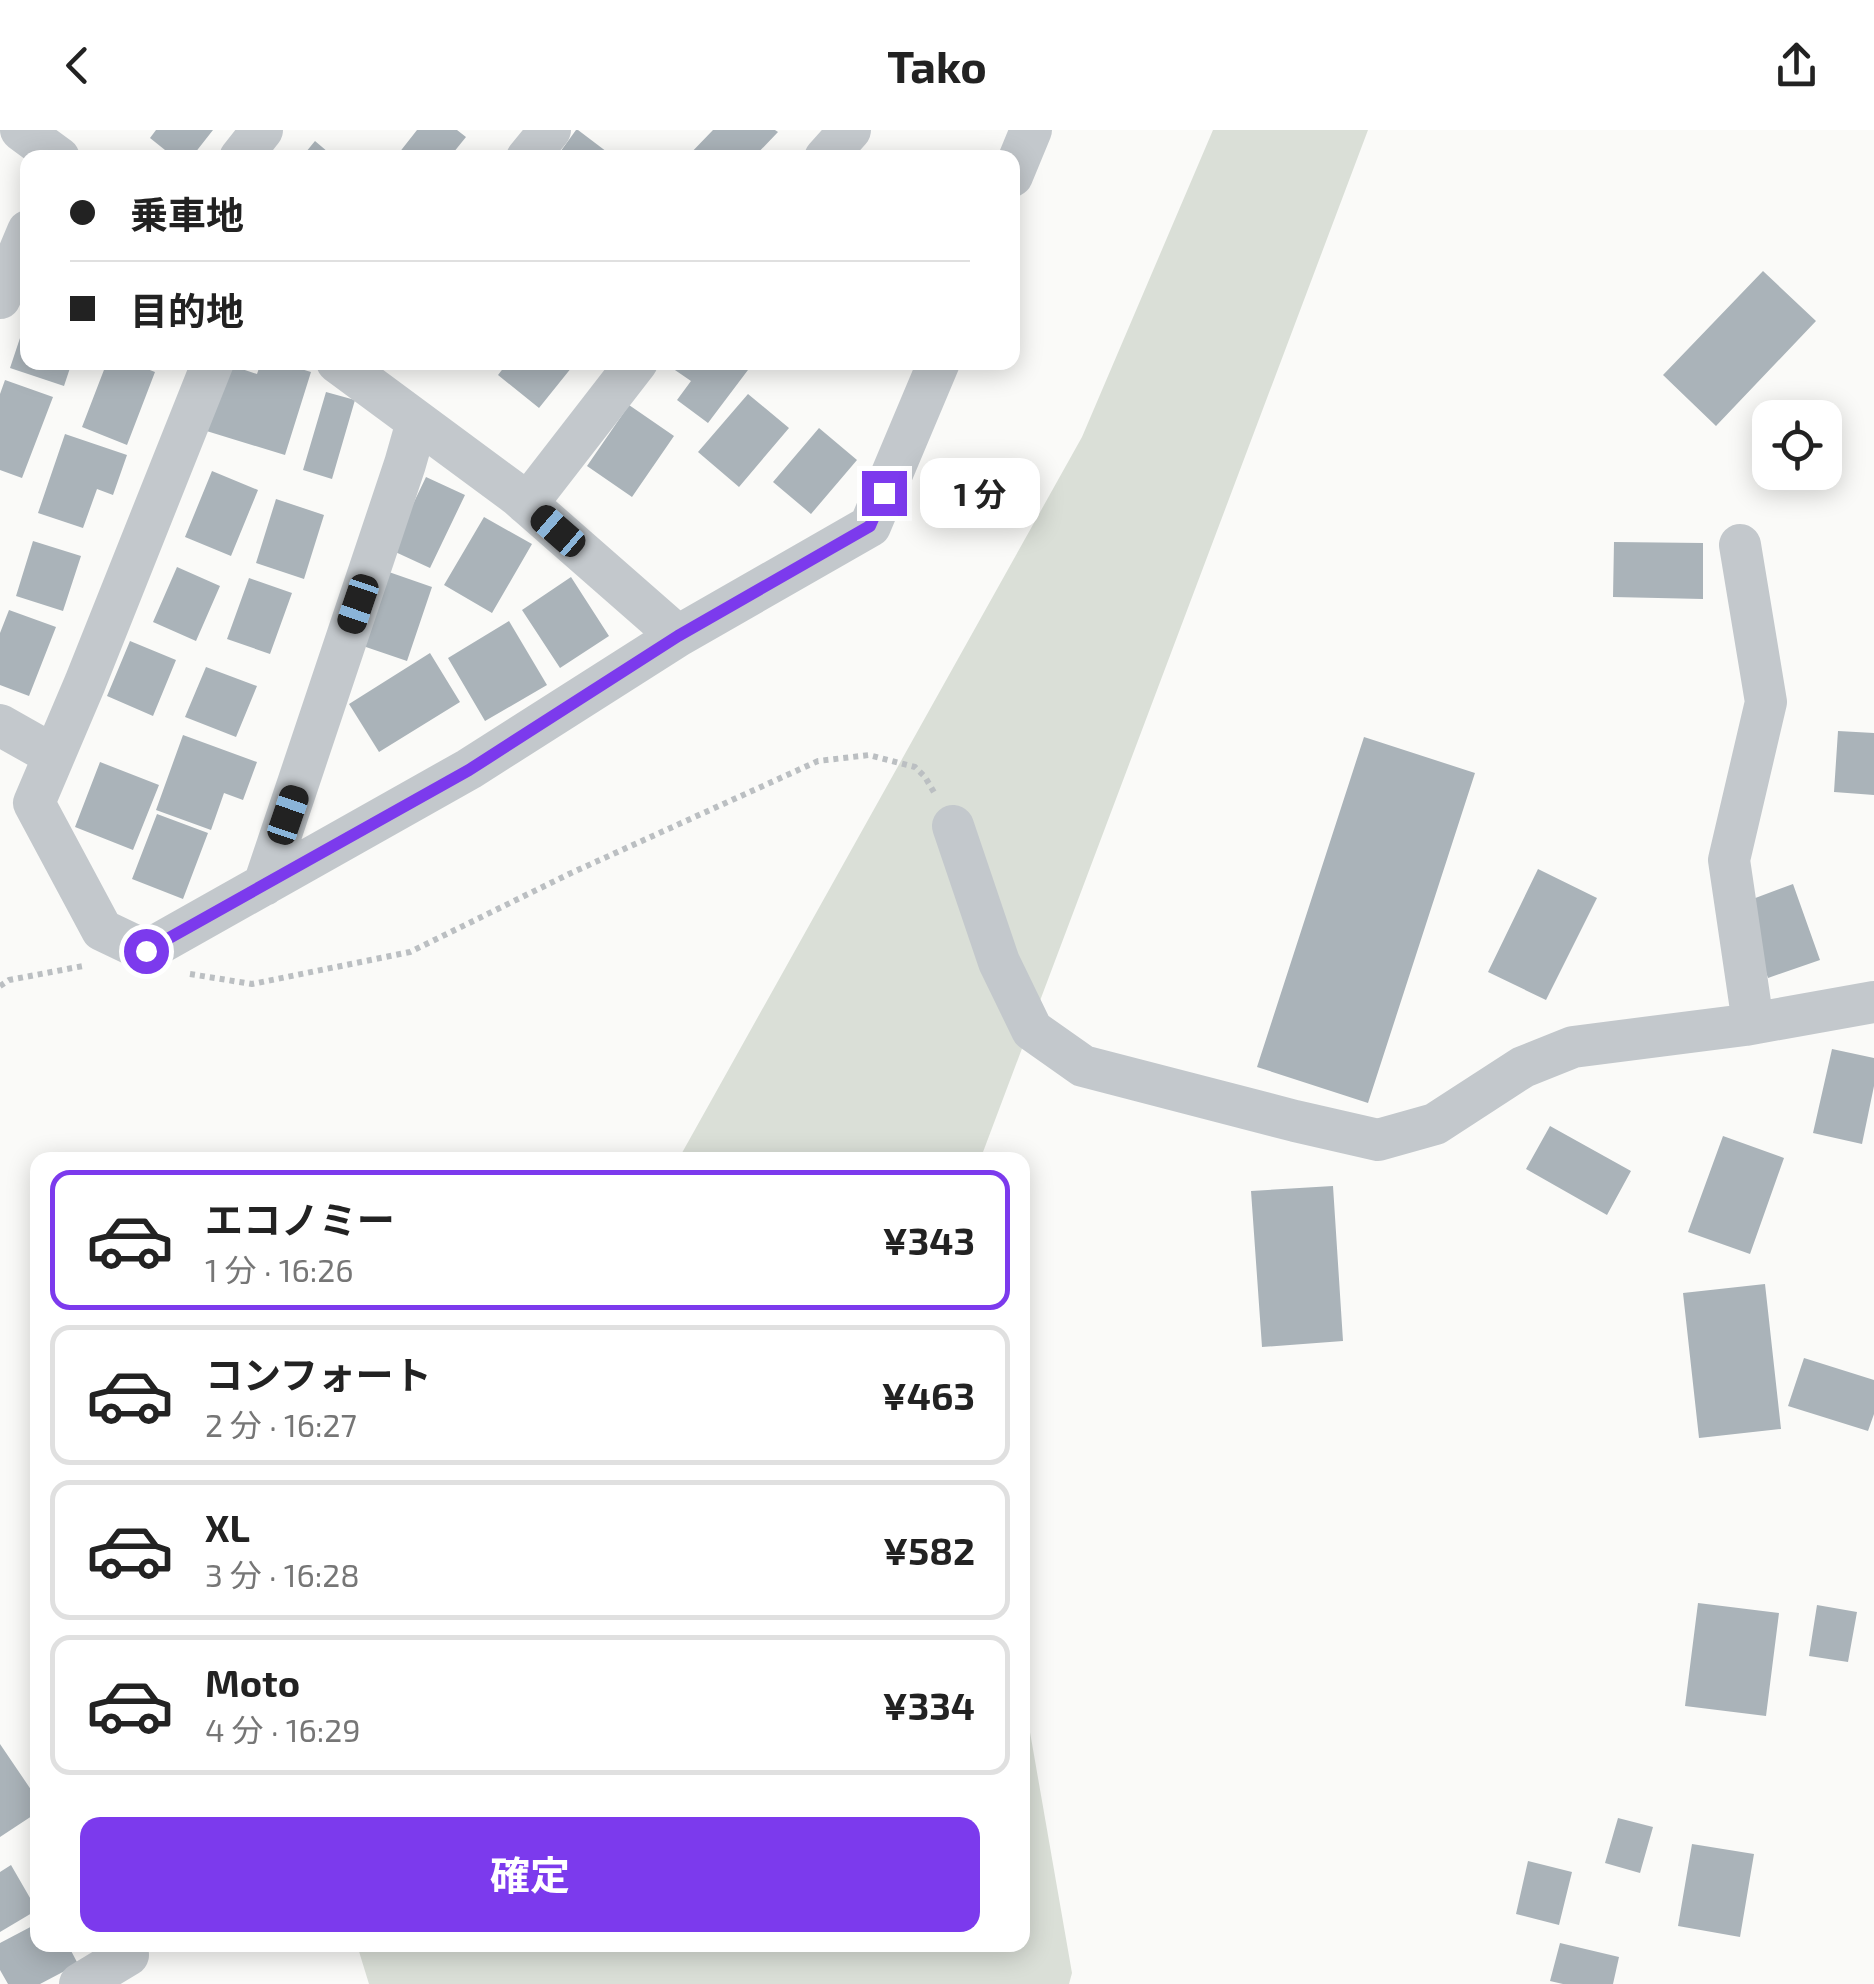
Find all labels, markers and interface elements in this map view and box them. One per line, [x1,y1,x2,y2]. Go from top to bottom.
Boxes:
icon: back [50,38,105,93]
text: Tako [887,38,987,92]
icon: share [1769,38,1824,93]
text: 乗車地 [130,191,244,237]
text: 目的地 [130,287,244,333]
map controls [1752,400,1842,490]
button: locate [1752,400,1842,490]
callout: 1 分 [919,458,1039,528]
route end [862,471,907,516]
text: 1 分 [954,474,1006,512]
car [526,500,590,562]
car [334,571,382,637]
car [264,782,312,848]
route start [124,929,169,974]
icon: car [85,1195,175,1285]
text: エコノミー [205,1196,395,1242]
text: ¥343 [882,1217,975,1263]
text: 1 分 · 16:26 [205,1250,354,1288]
icon: car [85,1350,175,1440]
text: コンフォート [205,1351,432,1397]
text: ¥463 [882,1372,975,1418]
text: 2 分 · 16:27 [205,1405,357,1443]
text: XL [205,1504,250,1550]
icon: car [85,1505,175,1595]
text: ¥582 [883,1527,975,1573]
text: 3 分 · 16:28 [205,1555,360,1593]
text: Moto [205,1659,300,1705]
icon: car [85,1660,175,1750]
text: ¥334 [882,1682,975,1728]
text: 4 分 · 16:29 [205,1710,361,1748]
button: 確定 [80,1817,980,1932]

